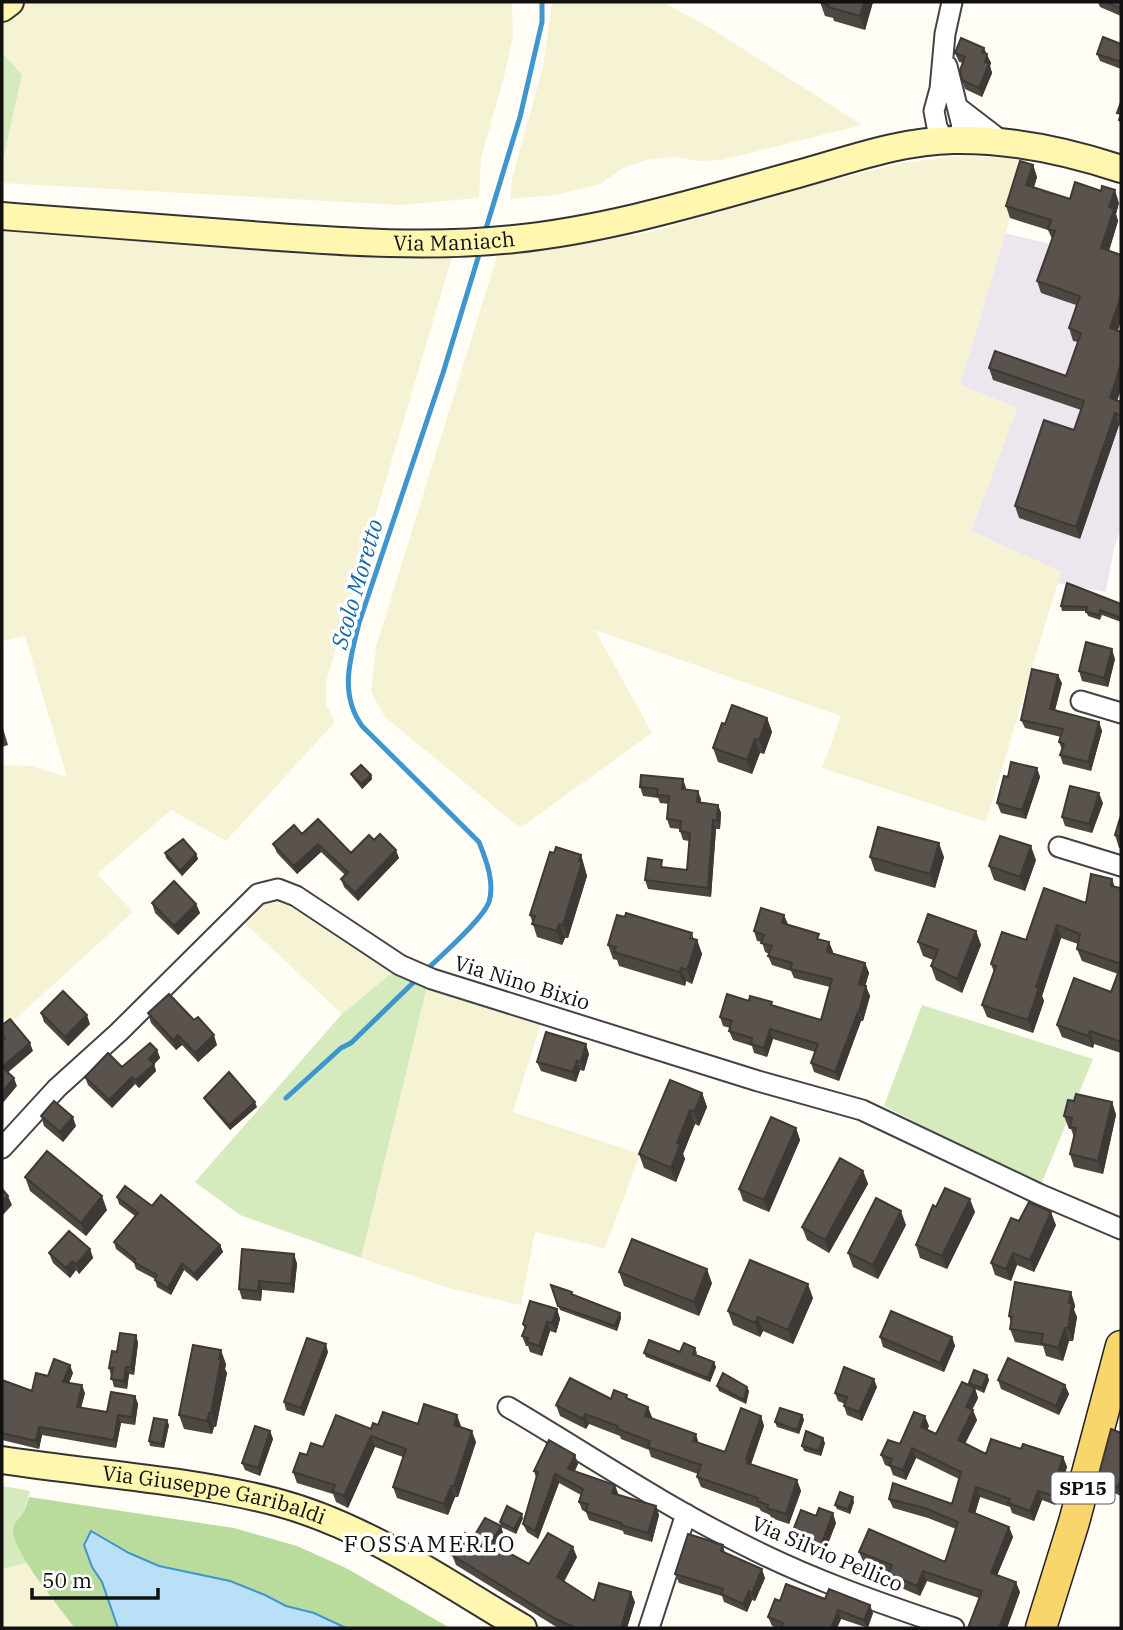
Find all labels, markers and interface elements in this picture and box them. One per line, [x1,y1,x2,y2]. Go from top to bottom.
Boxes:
street label: Via Maniach [393,224,516,257]
water label: Scolo Moretto [323,515,389,653]
street label: Via Nino Bixio [451,948,594,1016]
street label: Via Giuseppe Garibaldi [101,1458,330,1530]
road number: SP15 [1052,1472,1114,1504]
street label: Via Silvio Pellico [747,1509,907,1598]
district label: FOSSAMERLO [344,1528,517,1558]
scale bar [32,1556,158,1600]
text: 50 m [42,1566,92,1594]

